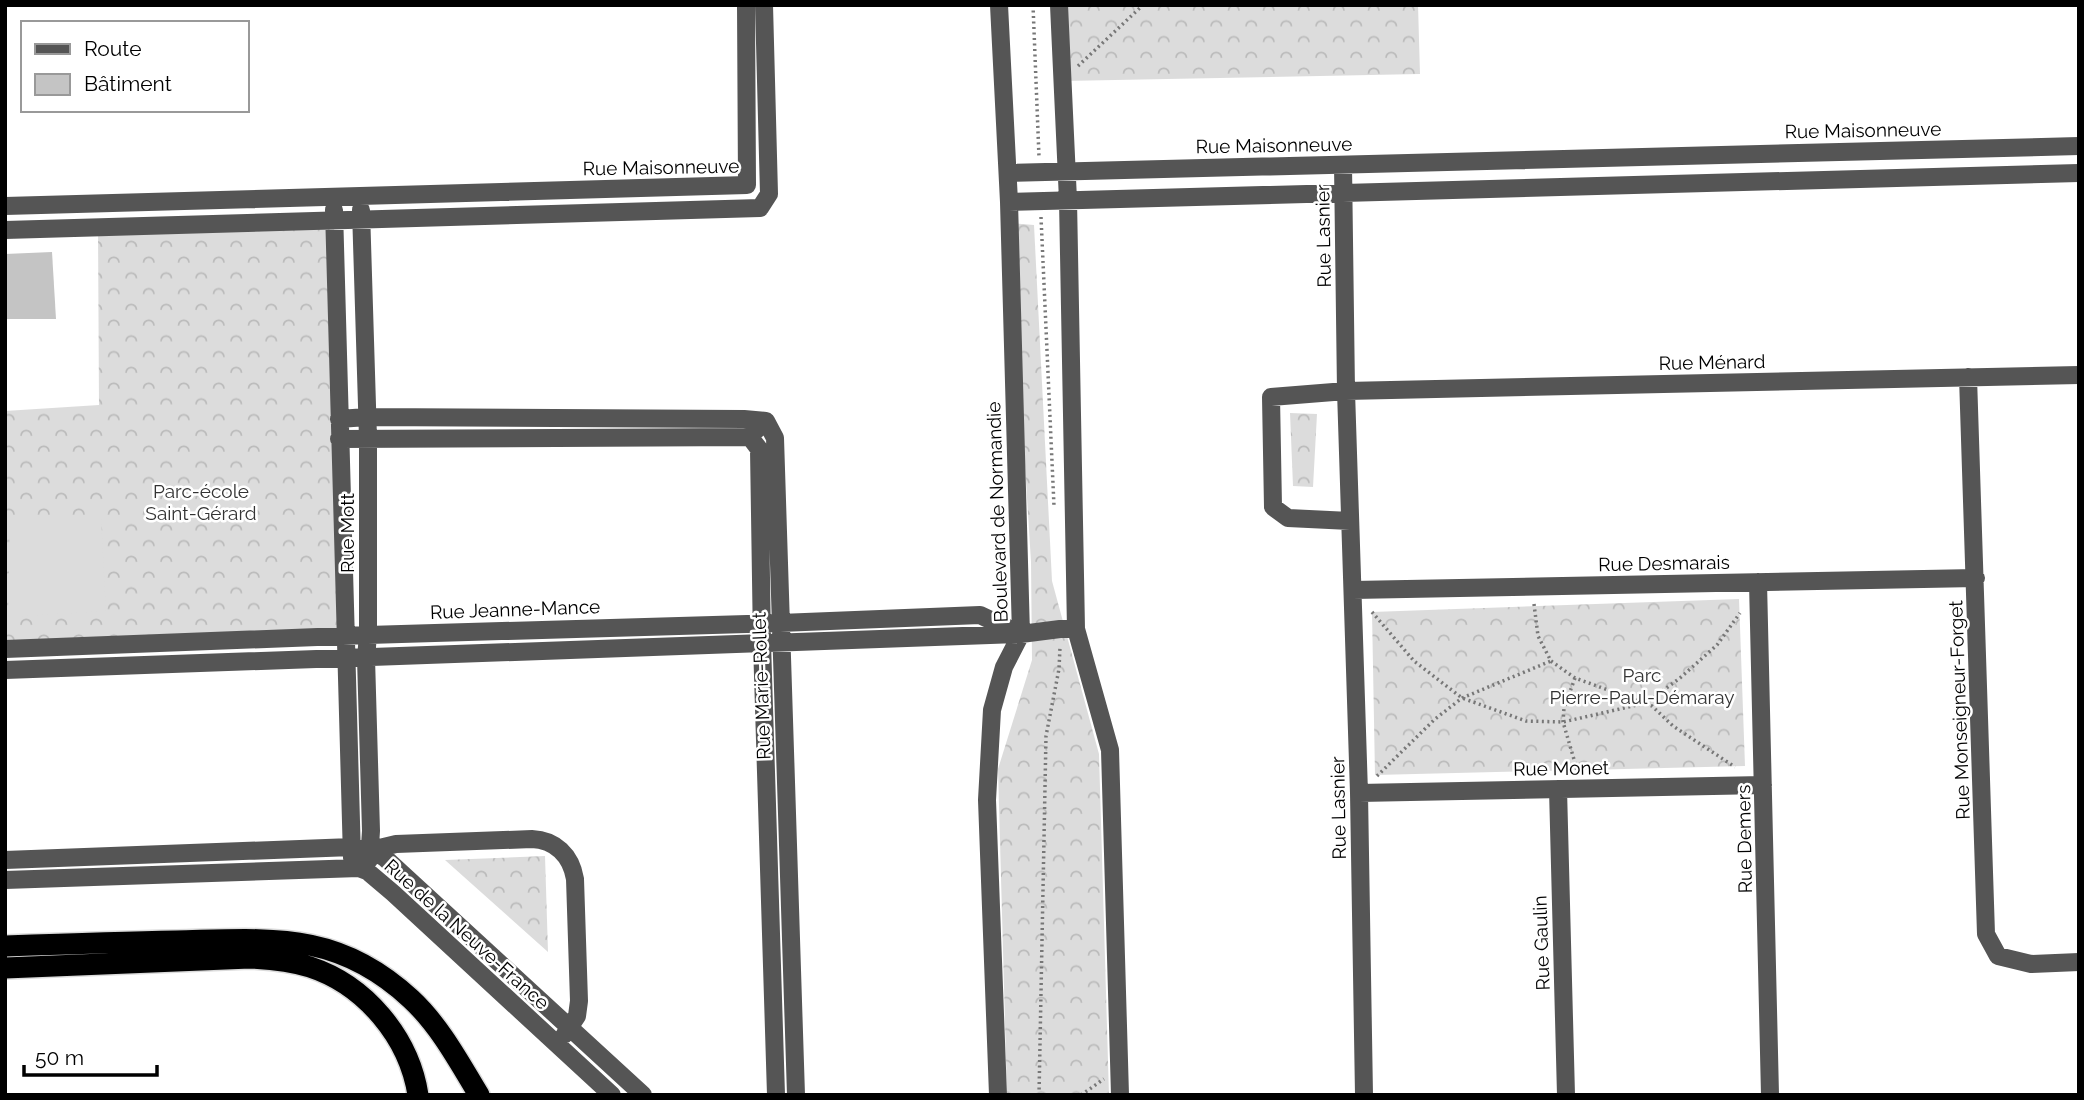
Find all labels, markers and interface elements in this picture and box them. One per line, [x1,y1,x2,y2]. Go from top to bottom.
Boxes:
legend [21,21,248,112]
text: Route [84,36,142,61]
text: Bâtiment [84,71,172,96]
street label: Rue Maisonneuve [1785,118,1941,142]
street label: Rue Maisonneuve [1196,133,1352,157]
street label: Rue Maisonneuve [583,155,739,179]
street label: Rue Lasnier [1311,184,1335,288]
street label: Rue Ménard [1658,350,1766,374]
street label: Boulevard de Normandie [982,401,1012,623]
park label: Parc-école Saint-Gérard [145,480,257,524]
street label: Rue Mott [336,492,358,573]
street label: Rue Desmarais [1598,551,1730,575]
street label: Rue Jeanne-Mance [430,595,600,623]
street label: Rue Monseigneur-Forget [1944,599,1974,820]
street label: Rue Marie-Rollet [747,611,775,760]
park label: Parc Pierre-Paul-Démaray [1549,664,1735,708]
street label: Rue Lasnier [1326,756,1350,860]
street label: Rue Monet [1513,756,1610,780]
street label: Rue Demers [1732,784,1756,894]
street label: Rue de la Neuve-France [380,854,554,1014]
street label: Rue Gaulin [1528,895,1554,991]
scale bar [24,1034,158,1078]
text: 50 m [35,1045,84,1070]

